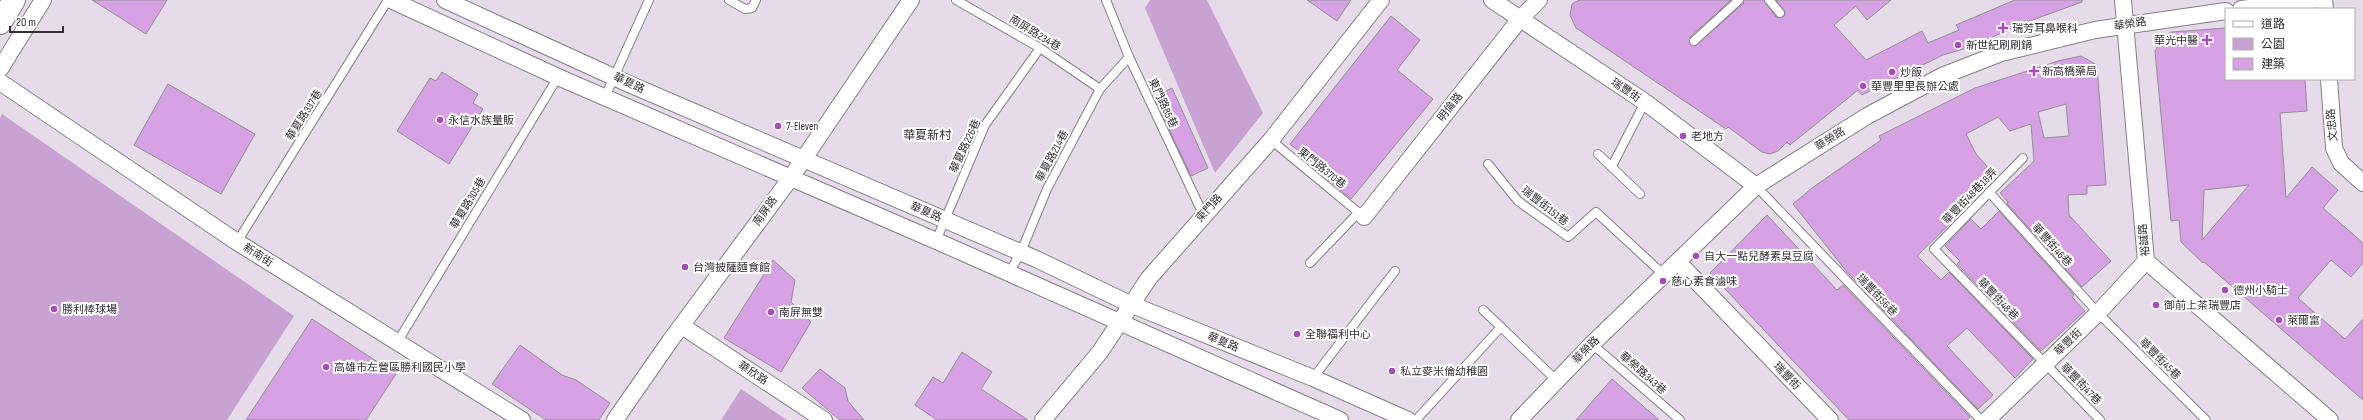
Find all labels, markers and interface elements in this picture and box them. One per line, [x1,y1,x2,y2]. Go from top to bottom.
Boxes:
scale bar [10,8,63,34]
legend [2225,8,2355,80]
street label: 南屏路234巷 [1007,13,1063,53]
text: 20 m [16,15,36,30]
street label: 華榮路 [2113,15,2147,33]
text: 道路 [2261,17,2285,32]
marker: 瑞芳耳鼻喉科 [1997,22,2009,34]
place label: 瑞芳耳鼻喉科 [2012,22,2078,35]
place label: 華光中醫 [2154,34,2198,47]
marker: 華光中醫 [2201,34,2213,46]
text: 公園 [2261,37,2285,52]
place label: 新世紀刷刷鍋 [1966,39,2032,52]
marker: 新世紀刷刷鍋 [1953,40,1963,50]
text: 建築 [2261,57,2285,72]
place label: 新高橋藥局 [2042,65,2097,78]
place label: 炒飯 [1900,66,1922,79]
marker: 新高橋藥局 [2029,66,2039,76]
marker: 炒飯 [1887,67,1897,77]
street label: 華夏路 [611,70,647,96]
street label: 瑞豐街 [1609,75,1643,105]
street label: 東門路85巷 [1146,76,1180,130]
place label: 華豐里里長辦公處 [1871,80,1959,93]
marker: 華豐里里長辦公處 [1858,81,1868,91]
street label: 華夏路337巷 [283,87,325,143]
street label: 明倫路 [1435,90,1465,124]
street label: 文忠路 [2324,108,2340,142]
place label: 永信水族量販 [448,114,514,127]
marker: 永信水族量販 [435,115,445,125]
street label: 華夏路226巷 [947,117,983,175]
place label: 7-Eleven [786,120,818,133]
marker: 7-Eleven [773,121,783,131]
street label: 華榮路 [1813,125,1847,153]
district label: 華夏新村 [903,128,952,143]
street label: 華夏路214巷 [1033,128,1071,184]
place label: 老地方 [1691,130,1724,143]
marker: 老地方 [1678,131,1688,141]
street label: 東門路370巷 [1295,145,1349,191]
street label: 華豐街48巷18弄 [1940,165,2000,227]
street label: 華夏路305巷 [448,175,488,231]
street label: 瑞豐街151巷 [1519,184,1571,228]
street label: 東門路 [1193,191,1225,225]
street label: 南屏路 [750,194,780,228]
street label: 華夏路 [908,200,944,224]
street label: 華豐街46巷 [2029,221,2075,269]
street label: 裕誠路 [2136,223,2152,257]
street label: 新南街 [241,241,275,269]
place label: 自大一點兒酵素臭豆腐 [1704,250,1814,263]
marker: 自大一點兒酵素臭豆腐 [1691,251,1701,261]
place label: 台灣披薩麵食館 [693,261,770,274]
marker: 台灣披薩麵食館 [680,262,690,272]
street label: 瑞豐街56巷 [1854,271,1900,319]
place label: 慈心素食滷味 [1671,275,1737,288]
street label: 華豐街48巷 [1975,275,2021,323]
marker: 慈心素食滷味 [1658,276,1668,286]
place label: 德州小騎士 [2233,284,2288,297]
marker: 德州小騎士 [2220,285,2230,295]
place label: 御前上茶瑞豐店 [2163,299,2241,312]
marker: 御前上茶瑞豐店 [2151,300,2161,310]
place label: 勝利棒球場 [62,303,117,316]
marker: 勝利棒球場 [49,304,59,314]
place label: 南屏無雙 [779,306,823,319]
marker: 南屏無雙 [766,307,776,317]
place label: 萊爾富 [2287,314,2320,327]
marker: 萊爾富 [2274,315,2284,325]
street label: 華豐街 [2052,326,2084,358]
place label: 全聯福利中心 [1305,328,1371,341]
marker: 全聯福利中心 [1292,329,1302,339]
street label: 華夏路 [1205,330,1241,354]
street label: 華榮路 [1570,334,1602,366]
street label: 華豐街45巷 [2137,336,2183,382]
street label: 華榮路343巷 [1617,349,1669,397]
street label: 華欣路 [736,359,770,387]
street label: 瑞豐街 [1771,360,1803,392]
street label: 華豐街47巷 [2058,360,2104,408]
place label: 高雄市左營區勝利國民小學 [334,361,466,374]
marker: 高雄市左營區勝利國民小學 [321,362,331,372]
place label: 私立麥米倫幼稚園 [1400,365,1488,378]
marker: 私立麥米倫幼稚園 [1387,366,1397,376]

